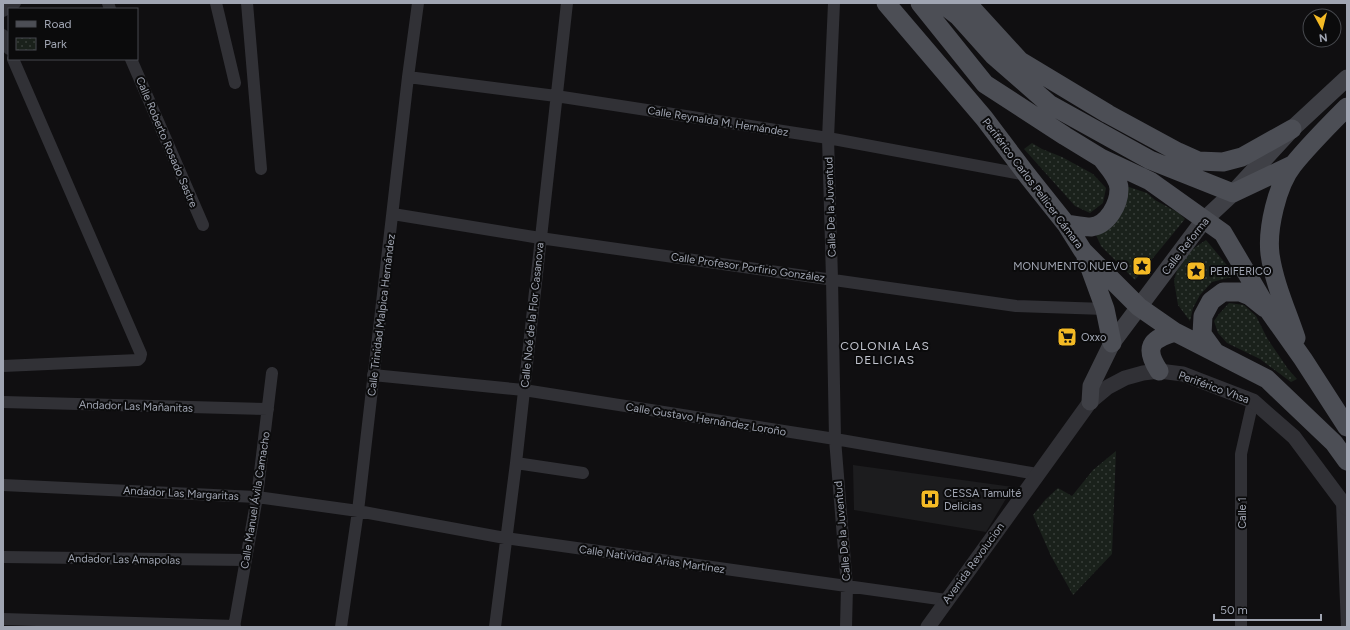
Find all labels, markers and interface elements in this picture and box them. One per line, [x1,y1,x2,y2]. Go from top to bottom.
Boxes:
legend [8,8,138,60]
north arrow [1302,8,1342,48]
text: Road [44,17,72,31]
text: N [1318,30,1328,44]
text: Park [44,37,67,51]
street label: Calle Roberto Rosado Sastre [133,75,200,209]
street label: Calle Reynalda M. Hernández [646,104,789,139]
street label: Periférico Carlos Pellicer Cámara [979,116,1086,251]
street label: Calle De la Juventud [822,157,839,257]
street label: Calle Reforma [1159,215,1212,278]
street label: Calle Trinidad Malpica Hernández [365,233,398,397]
street label: Calle Noé de la Flor Casanova [518,242,547,388]
street label: Calle Profesor Porfirio González [670,250,826,285]
place icon: MONUMENTO NUEVO [1131,255,1153,277]
place label: MONUMENTO NUEVO [1013,260,1128,273]
place icon: PERIFERICO [1185,260,1207,282]
place label: PERIFERICO [1210,265,1272,278]
supermarket icon: Oxxo [1056,326,1078,348]
place label: Oxxo [1081,331,1106,344]
district label: COLONIA LAS DELICIAS [840,339,930,367]
street label: Periférico Vhsa [1177,369,1251,406]
street label: Andador Las Mañanitas [79,398,193,415]
street label: Calle Gustavo Hernández Loroño [625,400,787,439]
street label: Calle Manuel Ávila Camacho [238,431,273,570]
street label: Calle De la Juventud [832,480,853,582]
street label: Andador Las Margaritas [123,484,239,503]
place label: CESSA Tamulté Delicias [944,487,1021,513]
hospital icon: CESSA Tamulté Delicias [919,488,941,510]
street label: Calle 1 [1236,497,1249,529]
street label: Avenida Revolucion [940,520,1007,606]
street label: Calle Natividad Arias Martínez [578,543,726,576]
street label: Andador Las Amapolas [68,552,180,567]
scale bar [1214,596,1321,622]
text: 50 m [1220,603,1248,617]

